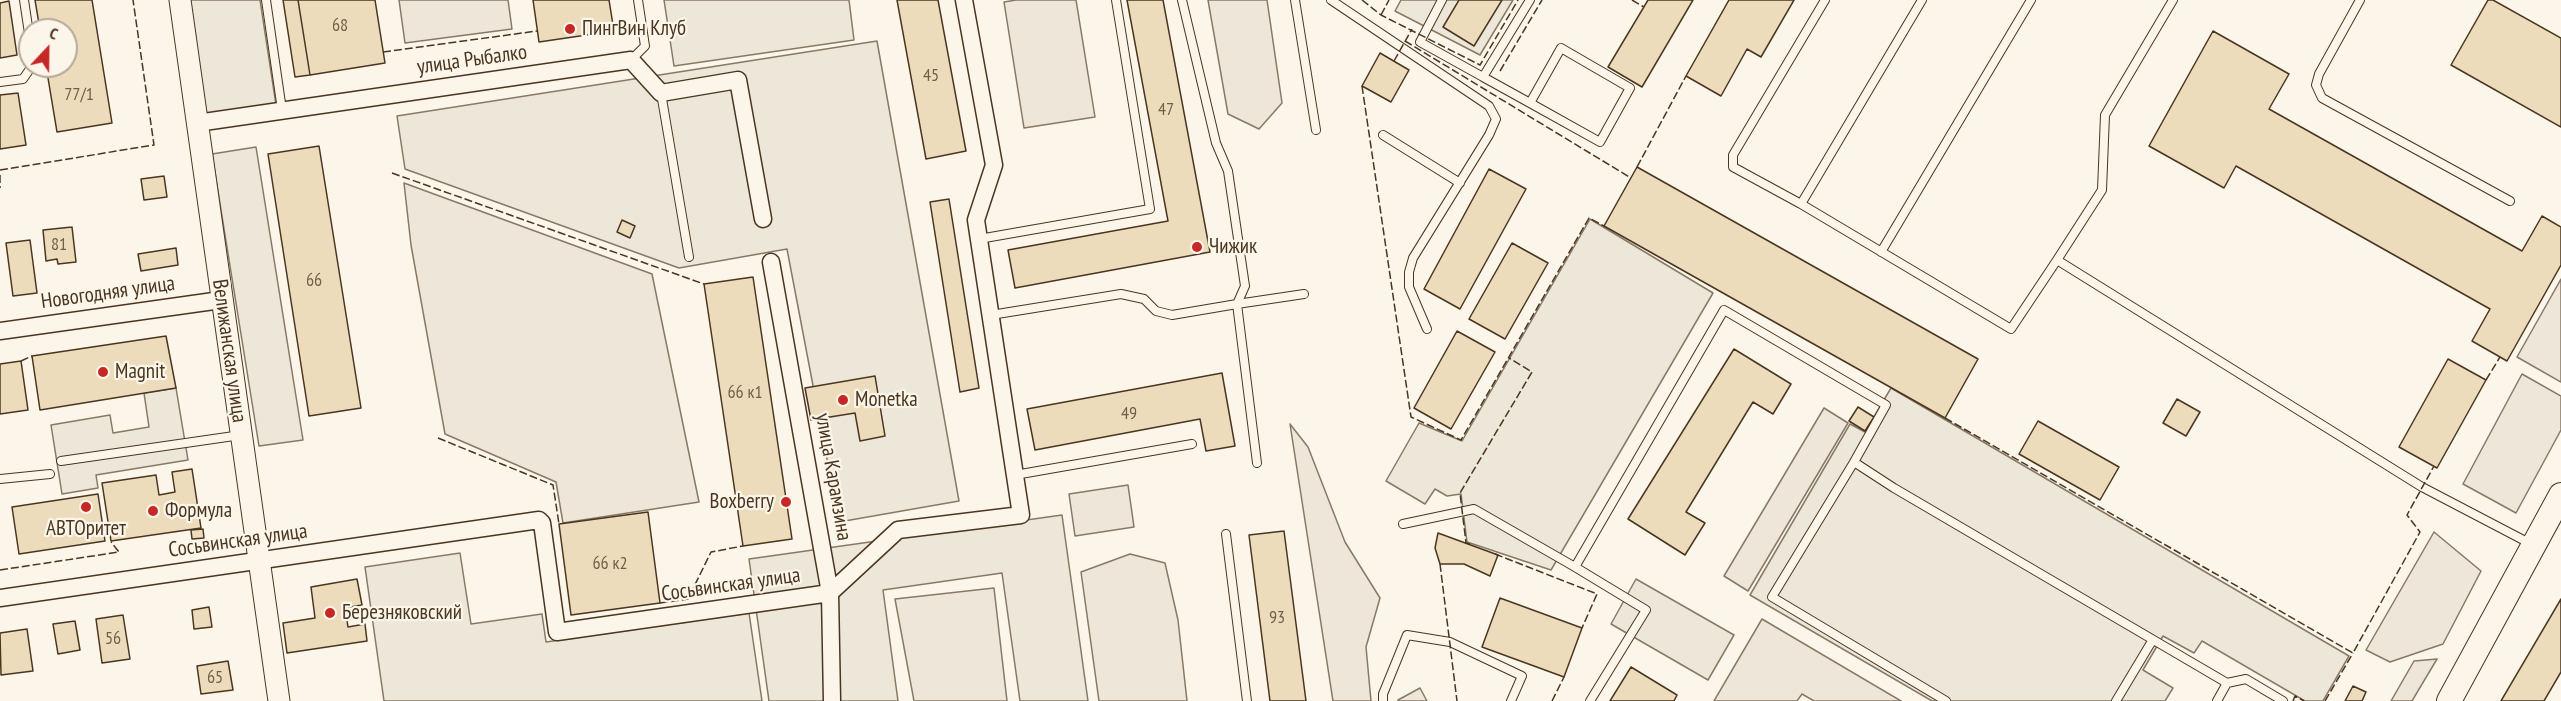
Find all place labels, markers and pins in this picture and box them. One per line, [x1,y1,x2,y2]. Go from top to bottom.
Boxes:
place label: ПингВин Клуб [582,16,686,42]
marker: ПингВин Клуб [563,22,577,36]
place label: Чижик [1209,234,1257,260]
marker: Чижик [1190,240,1204,254]
place label: Magnit [115,359,165,385]
marker: Magnit [96,365,110,379]
place label: Monetka [855,387,918,413]
marker: Monetka [836,393,850,407]
place label: Boxberry [710,489,774,515]
marker: Boxberry [779,495,793,509]
place label: Формула [165,498,232,524]
marker: АВТОритет [79,500,93,514]
marker: Формула [146,504,160,518]
place label: АВТОритет [46,516,126,542]
place label: Березняковский [342,600,462,626]
marker: Березняковский [323,606,337,620]

